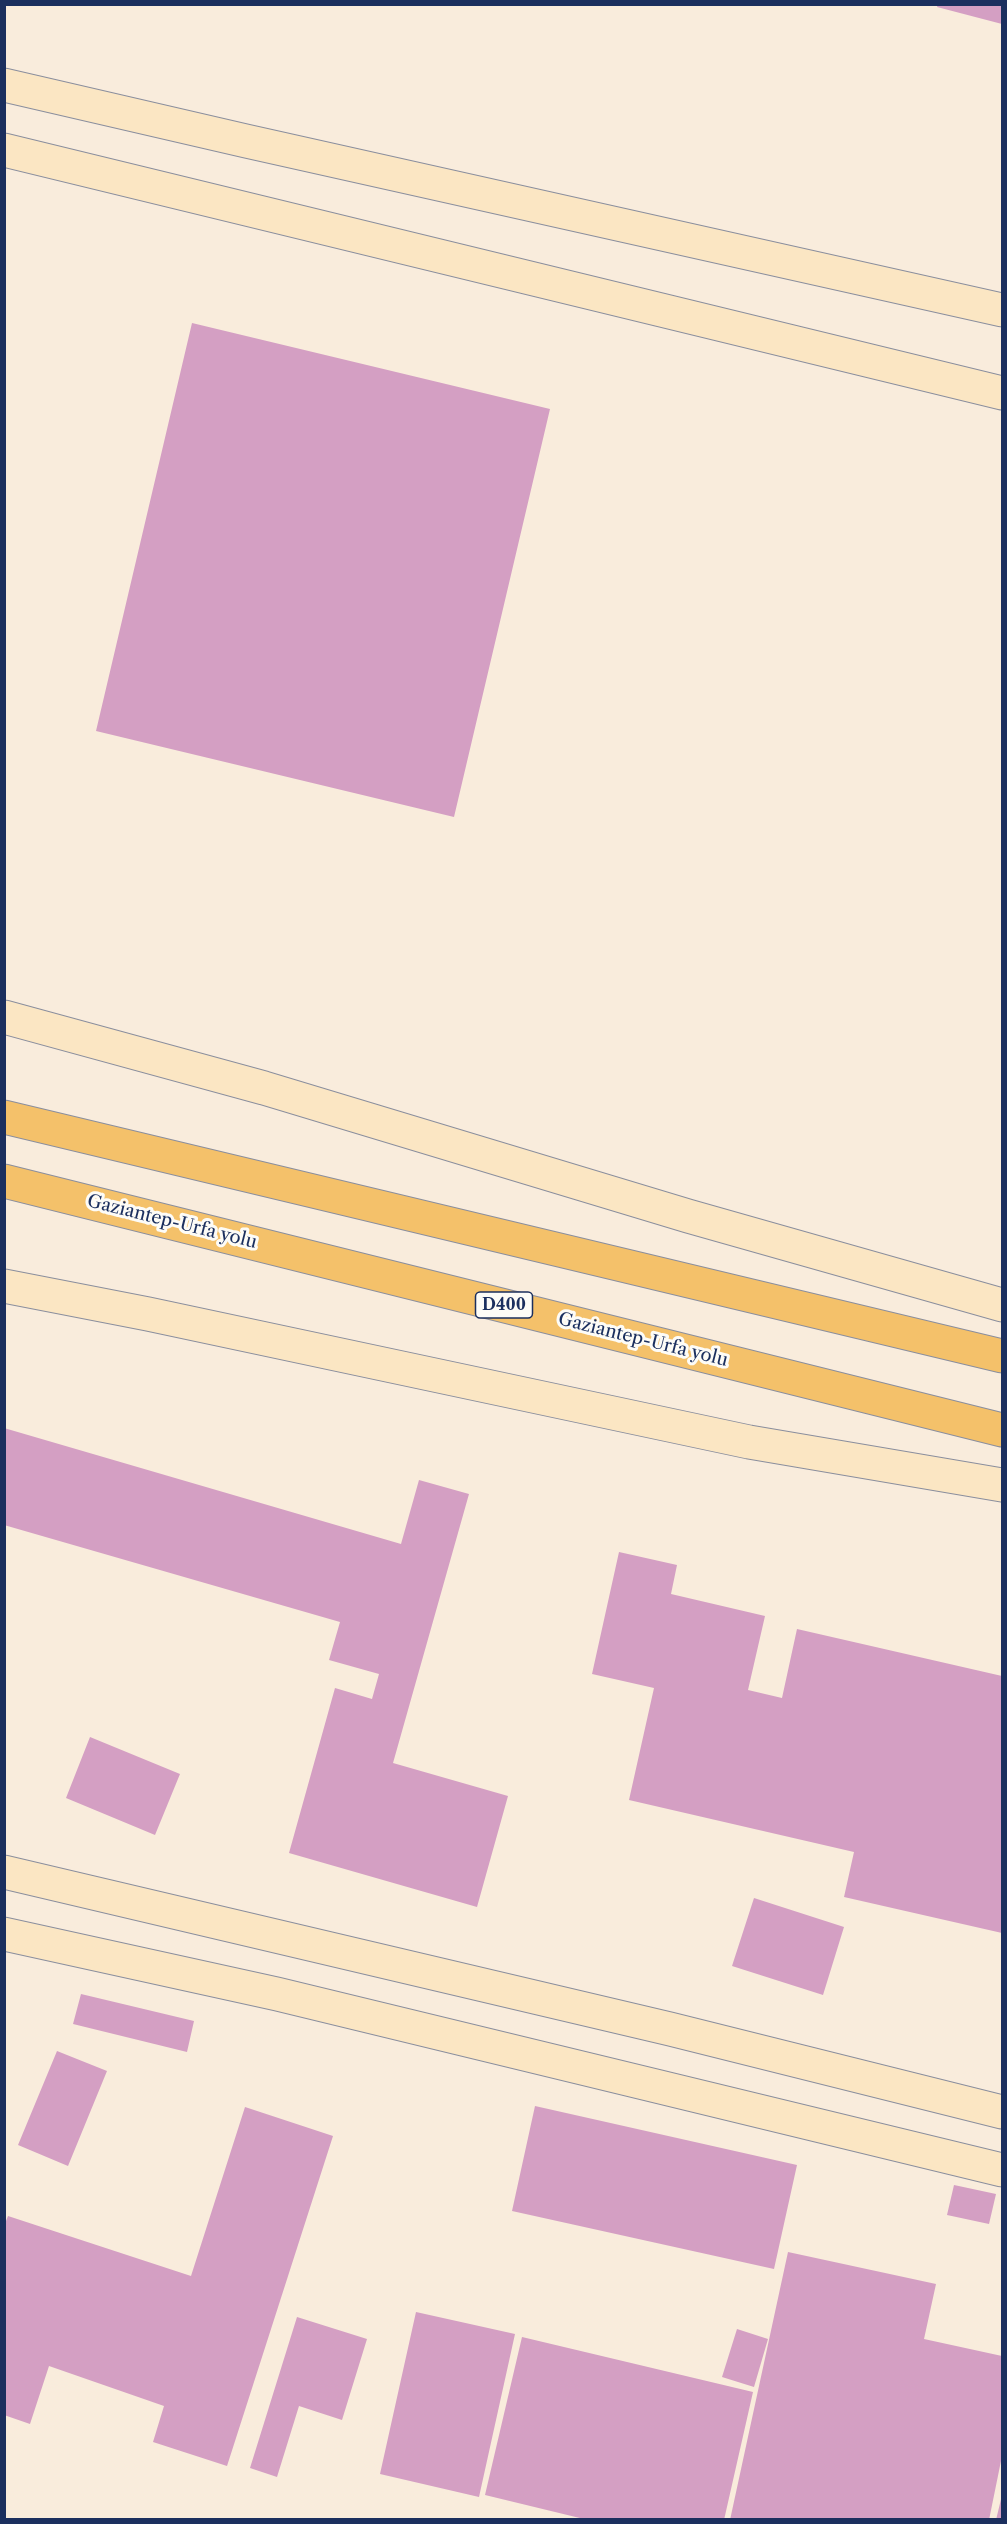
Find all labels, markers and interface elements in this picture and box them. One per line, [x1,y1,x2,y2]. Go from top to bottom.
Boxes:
street label: Gaziantep-Urfa yolu [85,1190,259,1254]
road number: D400 [476,1292,532,1318]
street label: Gaziantep-Urfa yolu [556,1308,730,1372]

